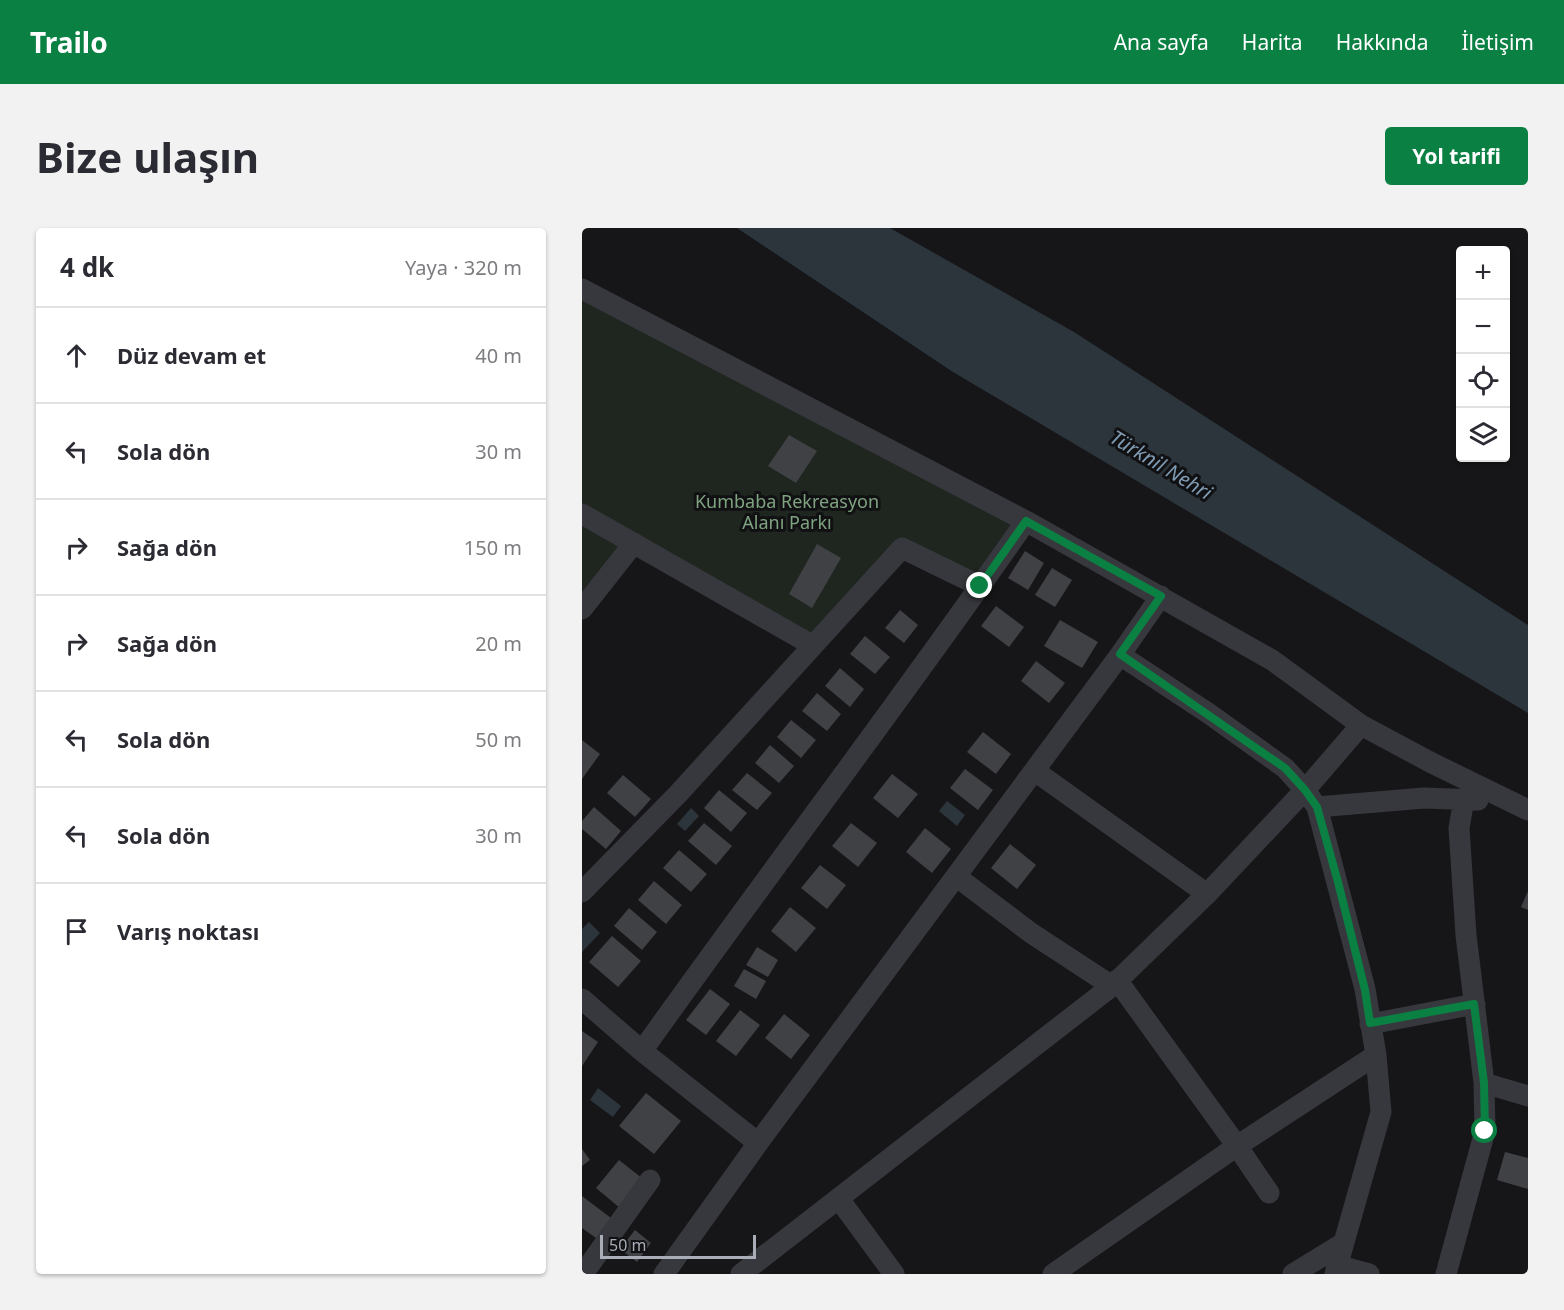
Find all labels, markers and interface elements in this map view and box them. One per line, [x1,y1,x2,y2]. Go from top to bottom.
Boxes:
text: Trailo [30,23,108,61]
text: Ana sayfa [1114,28,1209,56]
text: Harita [1242,28,1303,56]
text: Hakkında [1336,28,1429,56]
text: İletişim [1462,28,1534,56]
button: Yol tarifi [1385,127,1528,185]
text: Bize ulaşın [36,128,259,185]
map controls [1456,246,1510,462]
button: + [1456,246,1510,300]
text: 4 dk [60,249,114,285]
text: Yaya · 320 m [405,254,522,281]
button: − [1456,300,1510,354]
icon: ahead [60,339,93,372]
text: Düz devam et [117,340,266,370]
text: 40 m [475,342,522,369]
button: locate [1456,354,1510,408]
button: layers [1456,408,1510,462]
water label: Türknil Nehri [1105,424,1218,506]
icon: left [60,435,93,468]
text: Sola dön [117,436,210,466]
text: 30 m [475,438,522,465]
park label: Kumbaba Rekreasyon Alanı Parkı [695,489,879,534]
icon: right [60,531,93,564]
text: Sağa dön [117,532,217,562]
text: 150 m [464,534,522,561]
route end [966,572,992,598]
icon: right [60,627,93,660]
text: Sağa dön [117,628,217,658]
text: 20 m [475,630,522,657]
icon: left [60,723,93,756]
text: Sola dön [117,724,210,754]
text: 50 m [475,726,522,753]
icon: left [60,819,93,852]
text: Sola dön [117,820,210,850]
text: 30 m [475,822,522,849]
icon: arrive [60,915,93,948]
text: Varış noktası [117,916,259,946]
route start [1471,1117,1497,1143]
scale bar [600,1232,756,1260]
text: 50 m [609,1234,646,1256]

